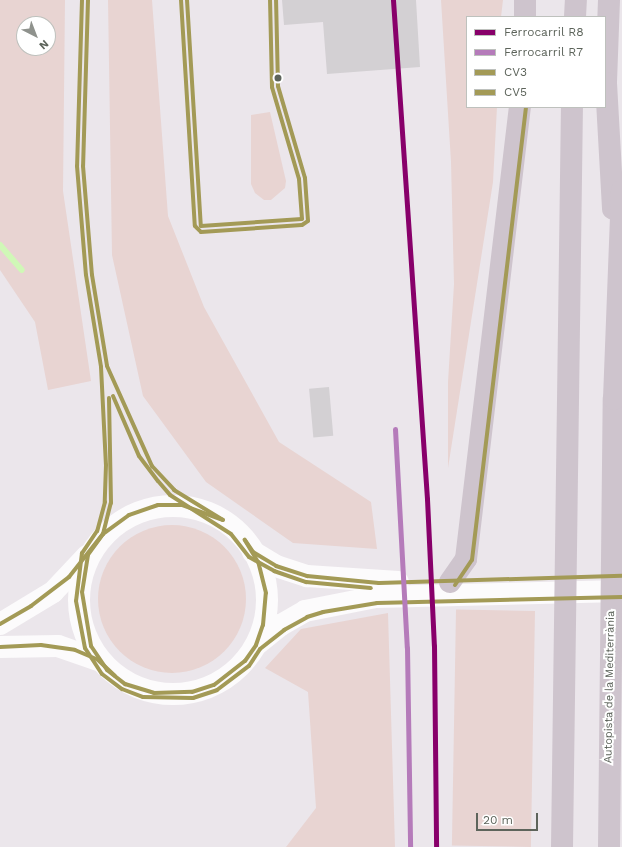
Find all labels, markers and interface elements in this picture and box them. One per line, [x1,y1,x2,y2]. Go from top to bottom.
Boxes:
north arrow [16,16,56,56]
legend [466,16,606,108]
text: Ferrocarril R8 [504,25,584,39]
text: N [36,37,51,52]
text: Ferrocarril R7 [504,45,583,59]
text: CV3 [504,65,527,79]
unlabelled marker [273,73,283,83]
text: CV5 [504,85,527,99]
street label: Autopista de la Mediterrània [602,610,618,764]
scale bar [478,805,540,831]
text: 20 m [483,813,513,827]

